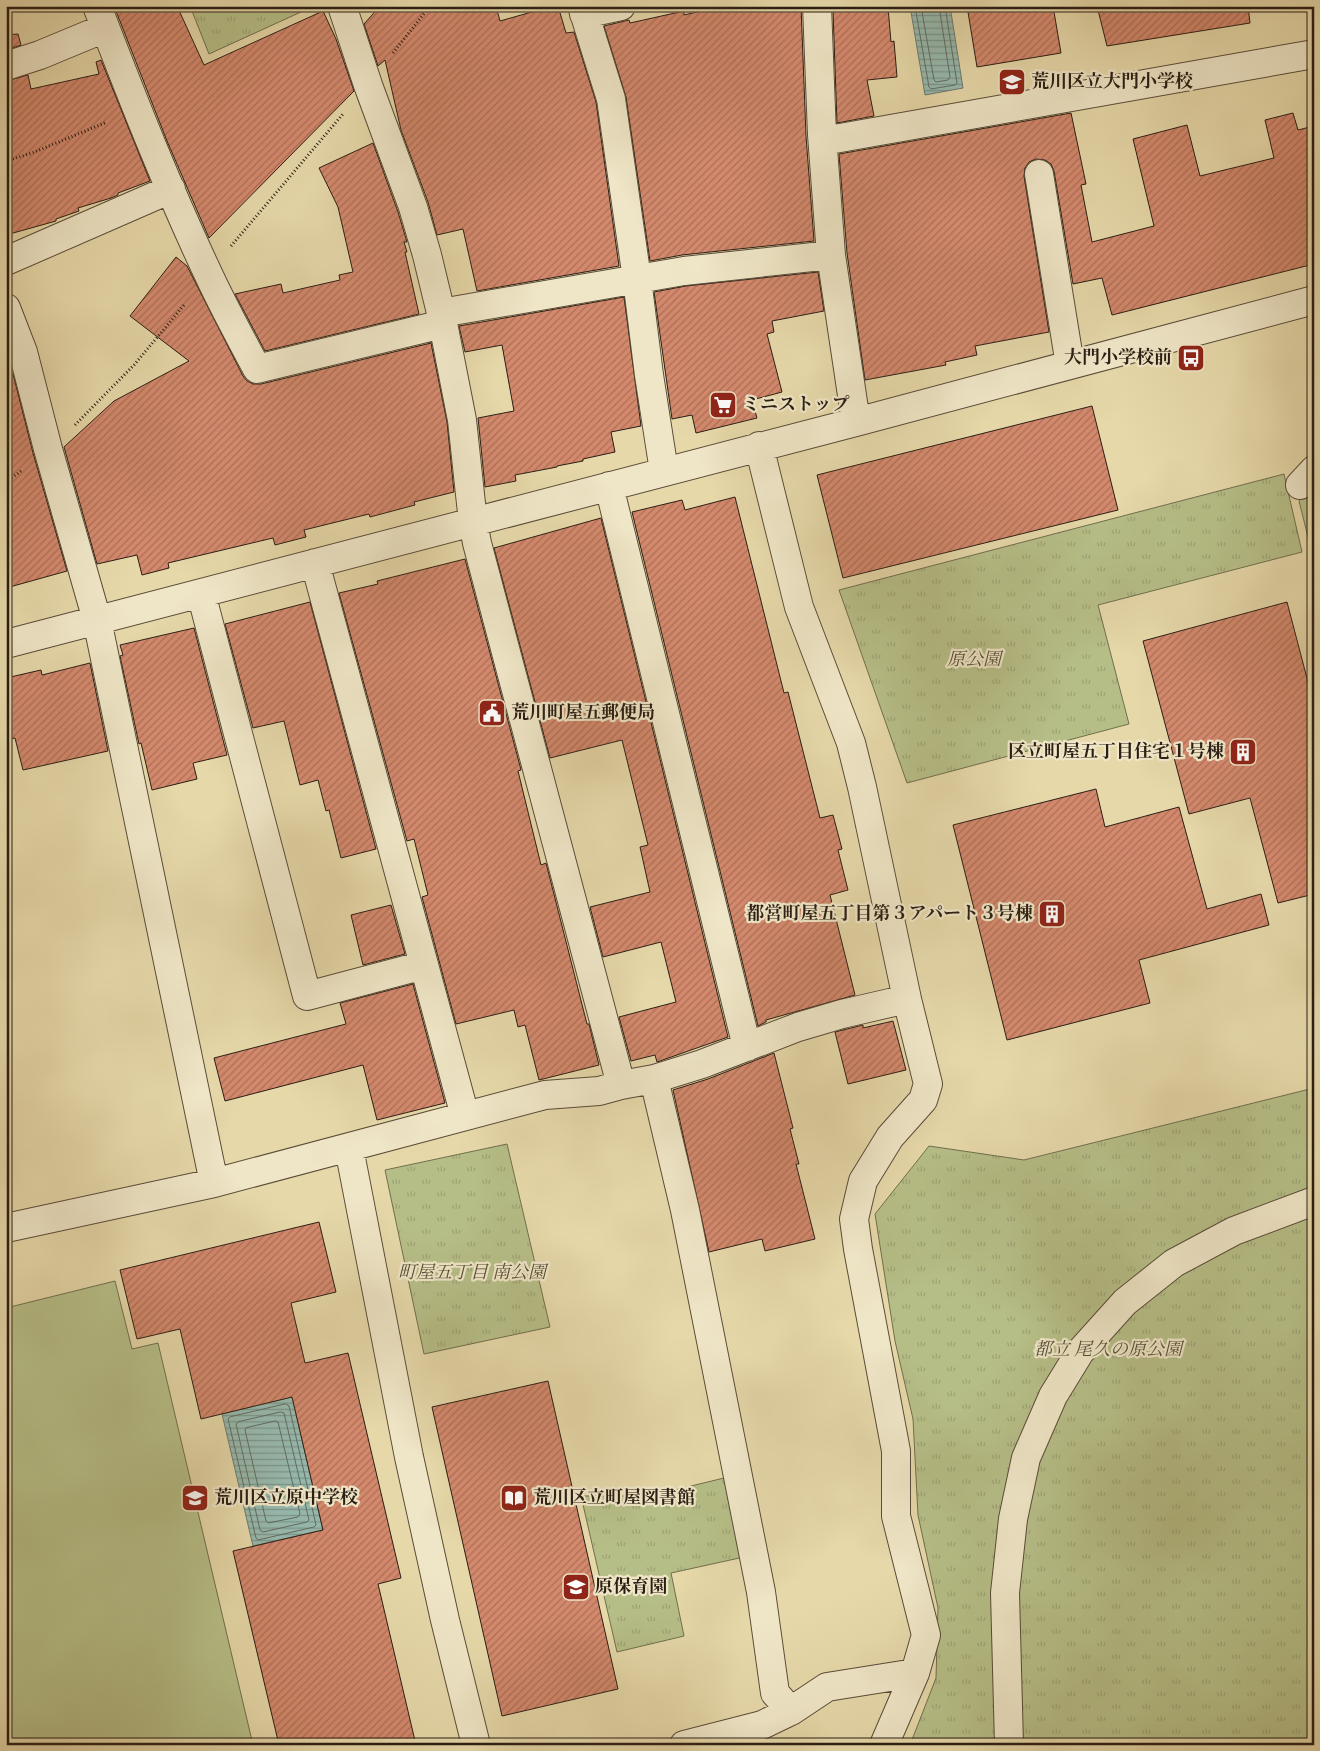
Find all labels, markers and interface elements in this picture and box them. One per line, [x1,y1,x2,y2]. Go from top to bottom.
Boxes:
school or university icon: 荒川区立大門小学校 [997,67,1027,97]
place label: 荒川区立大門小学校 [1031,71,1193,93]
bus stop icon: 大門小学校前 [1176,343,1206,373]
place label: 大門小学校前 [1064,347,1172,369]
supermarket icon: ミニストップ [708,390,738,420]
place label: ミニストップ [742,394,849,416]
park label: 原公園 [947,649,1004,671]
public building icon: 荒川町屋五郵便局 [477,698,507,728]
place label: 荒川町屋五郵便局 [511,702,655,724]
building icon: 区立町屋五丁目住宅１号棟 [1228,737,1258,767]
place label: 区立町屋五丁目住宅１号棟 [1008,741,1224,763]
building icon: 都営町屋五丁目第３アパート３号棟 [1037,899,1067,929]
place label: 都営町屋五丁目第３アパート３号棟 [746,903,1033,925]
park label: 町屋五丁目 南公園 [398,1262,549,1284]
park label: 都立 尾久の原公園 [1034,1339,1185,1361]
school or university icon: 荒川区立原中学校 [180,1483,210,1513]
library icon: 荒川区立町屋図書館 [499,1483,529,1513]
place label: 荒川区立原中学校 [214,1487,358,1509]
place label: 荒川区立町屋図書館 [533,1487,695,1509]
school or university icon: 原保育園 [561,1572,591,1602]
place label: 原保育園 [595,1576,667,1598]

